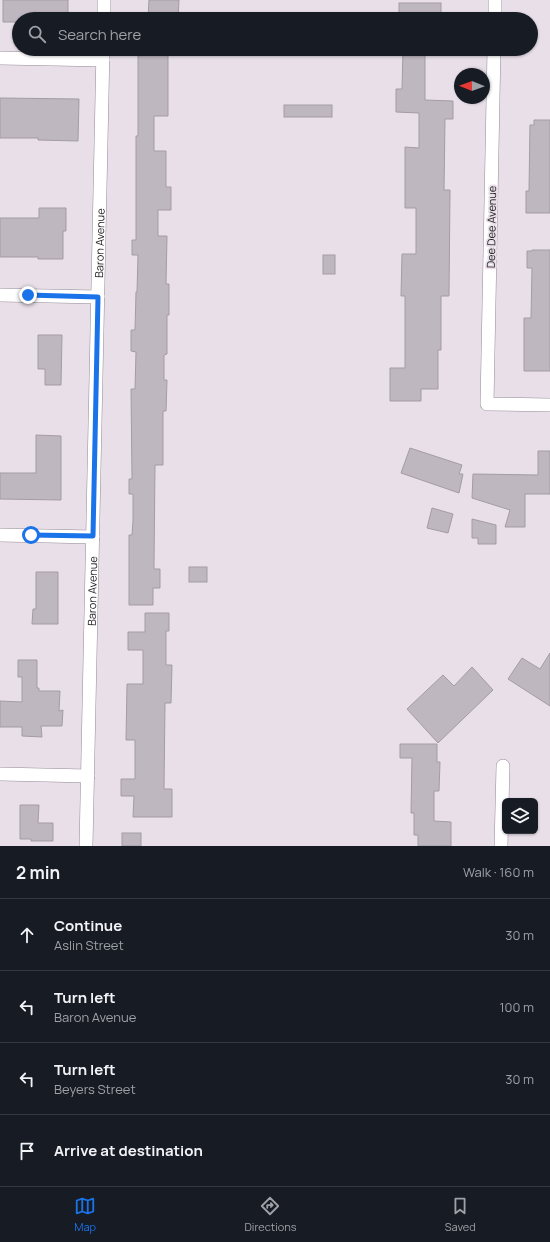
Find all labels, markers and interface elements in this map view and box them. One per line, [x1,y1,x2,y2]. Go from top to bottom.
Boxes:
search box [12,12,538,56]
icon: search [26,23,48,45]
text: Search here [58,24,141,45]
north arrow [454,68,490,104]
street label: Dee Dee Avenue [483,185,499,268]
street label: Baron Avenue [91,208,107,278]
route end [19,286,37,304]
route start [22,526,40,544]
street label: Baron Avenue [83,555,100,626]
map controls [502,798,538,834]
button: layers [502,798,538,834]
text: 2 min [16,861,60,884]
text: Walk · 160 m [463,863,534,881]
text: Continue [54,915,122,936]
icon: ahead [16,924,38,946]
text: 30 m [505,926,534,944]
text: Aslin Street [54,936,124,954]
text: Turn left [54,987,116,1008]
icon: left [16,996,38,1018]
text: 100 m [499,998,534,1016]
text: Baron Avenue [54,1008,136,1026]
text: Turn left [54,1059,116,1080]
icon: left [16,1068,38,1090]
text: 30 m [505,1070,534,1088]
text: Beyers Street [54,1080,136,1098]
icon: arrive [16,1140,38,1162]
text: Arrive at destination [54,1140,203,1161]
tab: Map [74,1195,96,1234]
tab: Directions [244,1195,297,1234]
tab: Saved [445,1195,476,1234]

